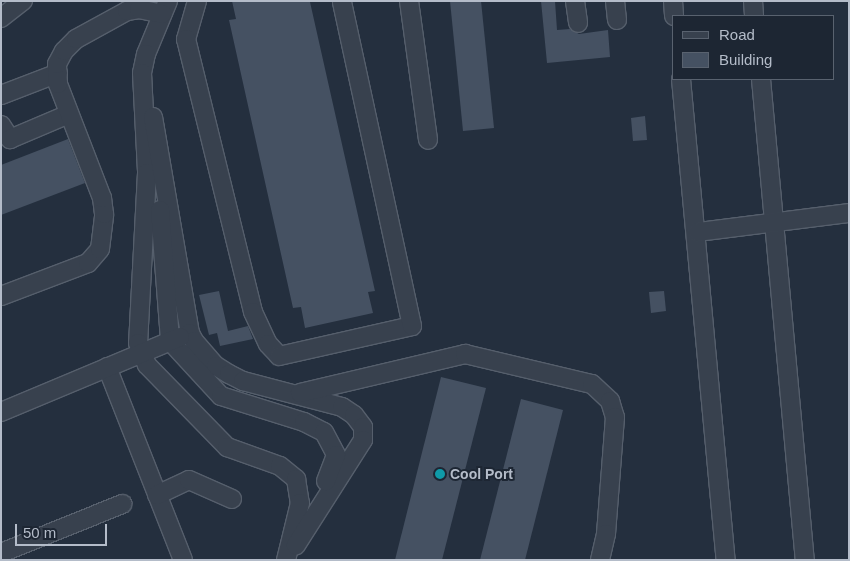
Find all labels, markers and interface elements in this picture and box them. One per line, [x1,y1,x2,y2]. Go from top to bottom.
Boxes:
legend [672,15,835,80]
text: Road [719,26,755,43]
text: Building [719,51,772,68]
place label: Cool Port [450,466,513,482]
marker: Cool Port [434,468,446,480]
scale bar [18,514,110,546]
text: 50 m [23,524,56,541]

